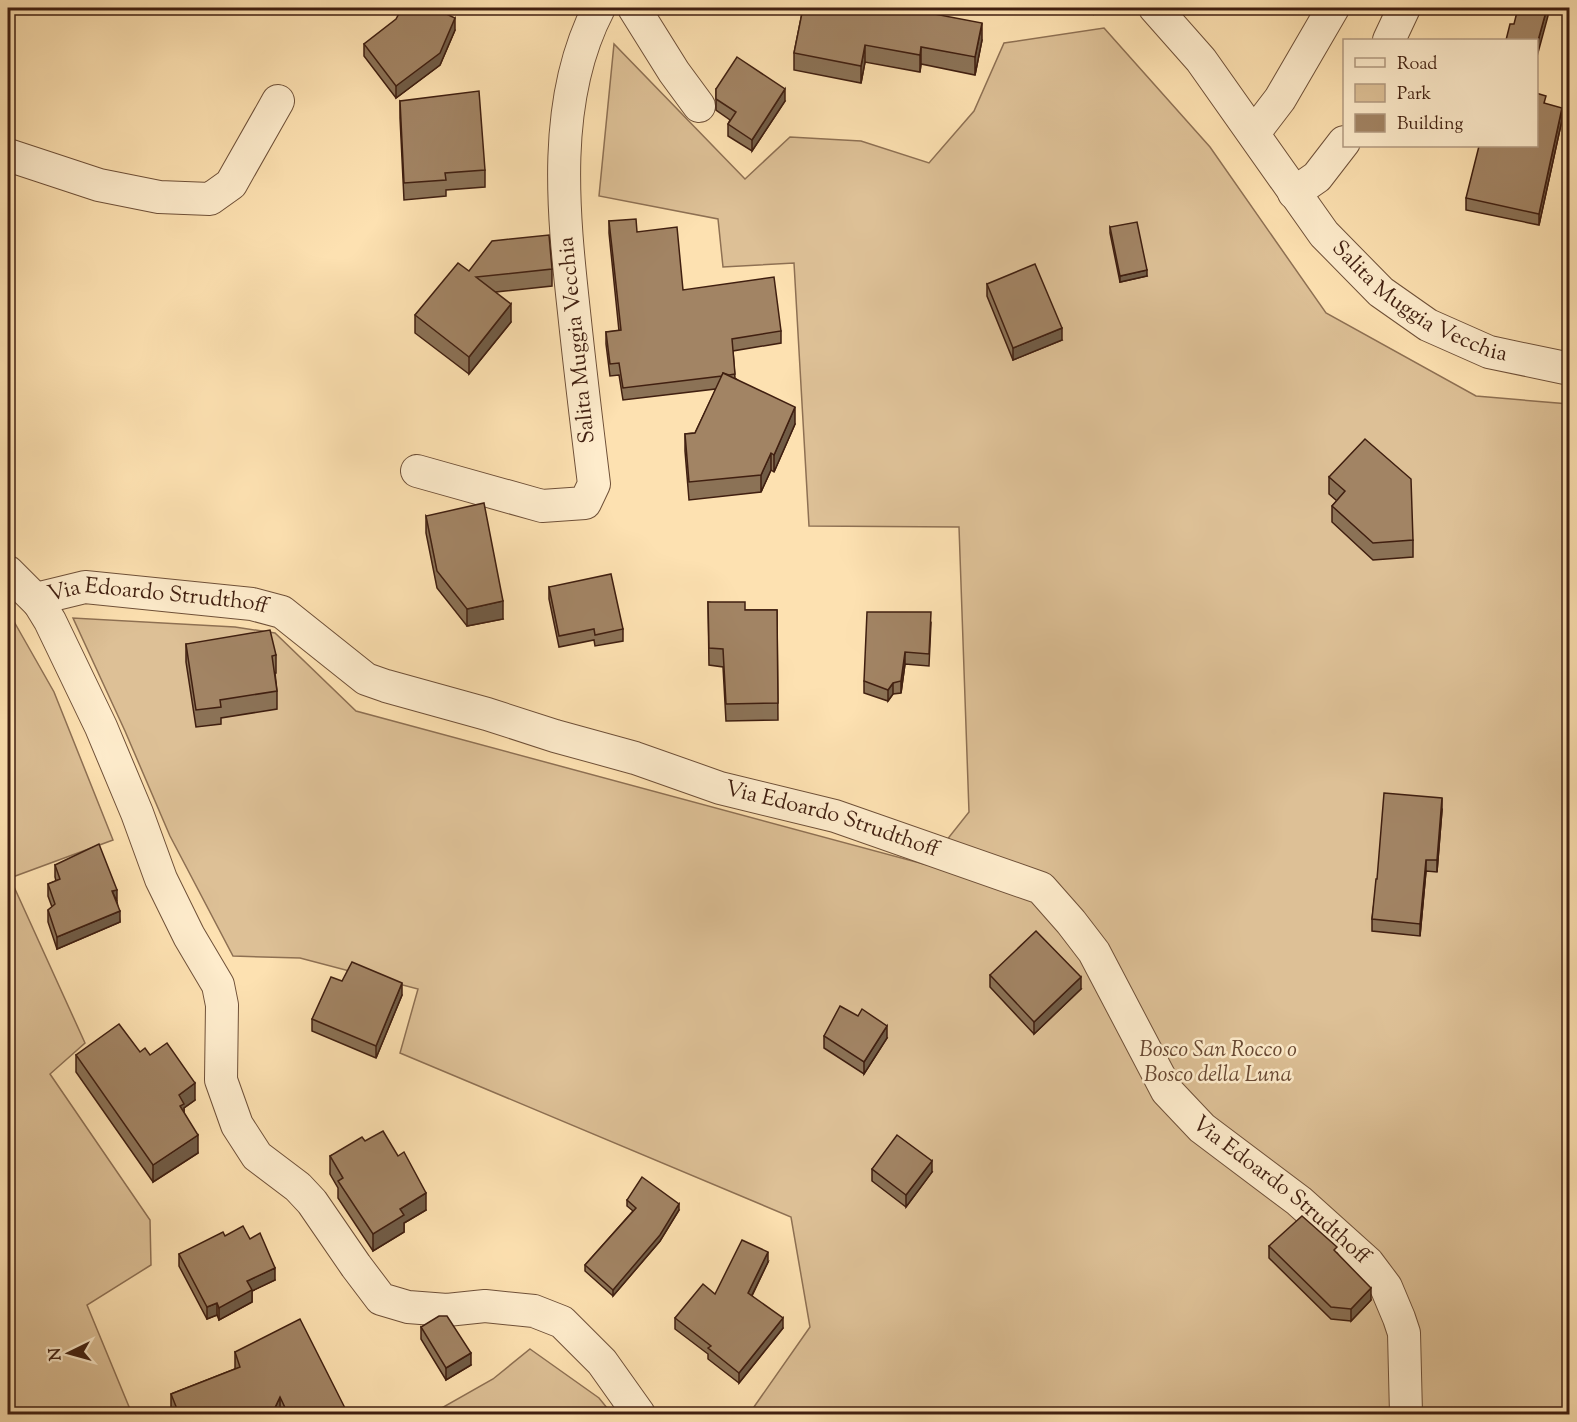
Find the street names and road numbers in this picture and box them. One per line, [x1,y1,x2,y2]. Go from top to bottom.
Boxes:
street label: Salita Muggia Vecchia [1323,234,1510,371]
street label: Salita Muggia Vecchia [551,235,605,445]
street label: Via Edoardo Strudthoff [44,571,273,624]
street label: Via Edoardo Strudthoff [721,774,944,867]
street label: Via Edoardo Strudthoff [1183,1109,1378,1274]

